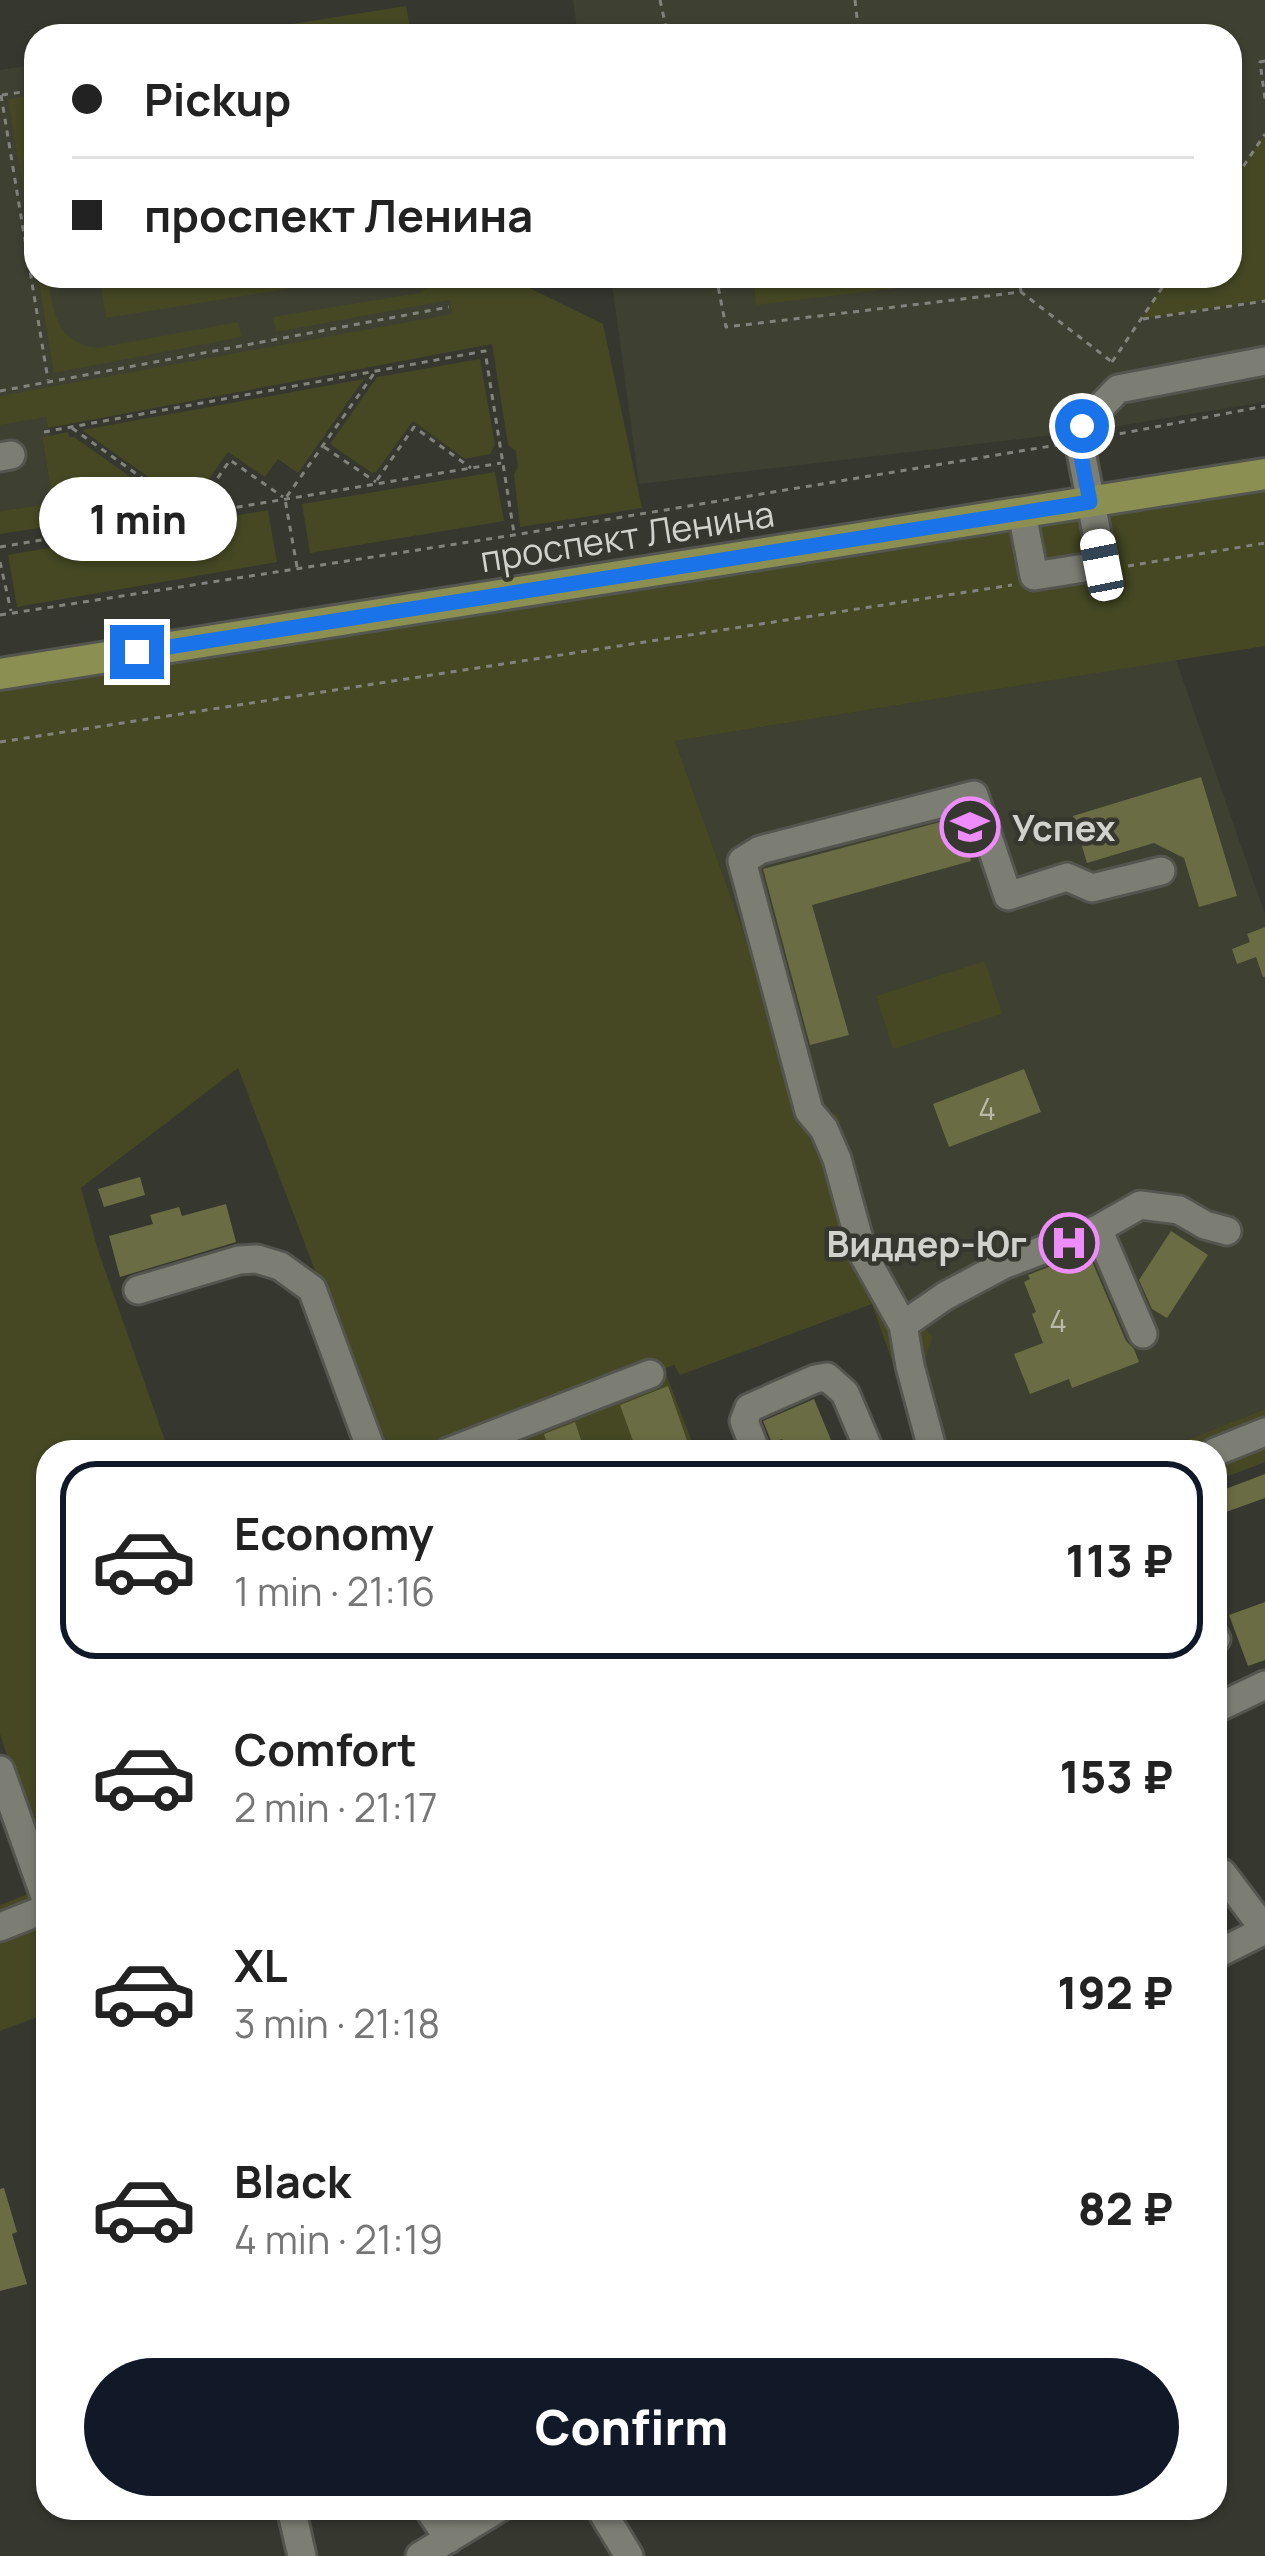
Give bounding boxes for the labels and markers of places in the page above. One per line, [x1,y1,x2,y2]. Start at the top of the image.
school or university icon: Успех [939,796,1001,858]
place label: Успех [1012,803,1116,852]
hospital icon: Виддер-Юг [1038,1212,1100,1274]
place label: Виддер-Юг [826,1219,1027,1268]

